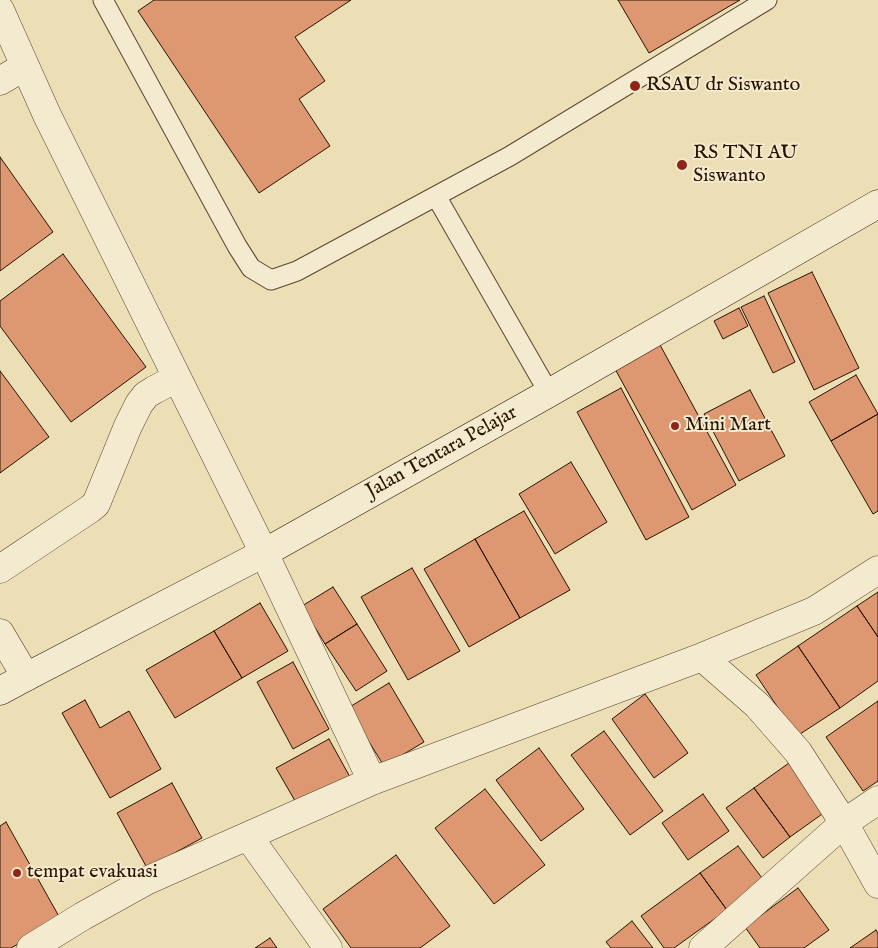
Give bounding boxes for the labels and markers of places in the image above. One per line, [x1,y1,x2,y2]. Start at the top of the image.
place label: RSAU dr Siswanto [646,74,800,98]
marker: RSAU dr Siswanto [628,79,642,93]
place label: RS TNI AU Siswanto [693,142,797,189]
marker: RS TNI AU Siswanto [675,158,689,172]
place label: Mini Mart [685,414,771,438]
marker: Mini Mart [669,420,681,432]
place label: tempat evakuasi [27,861,158,885]
marker: tempat evakuasi [11,867,23,879]

